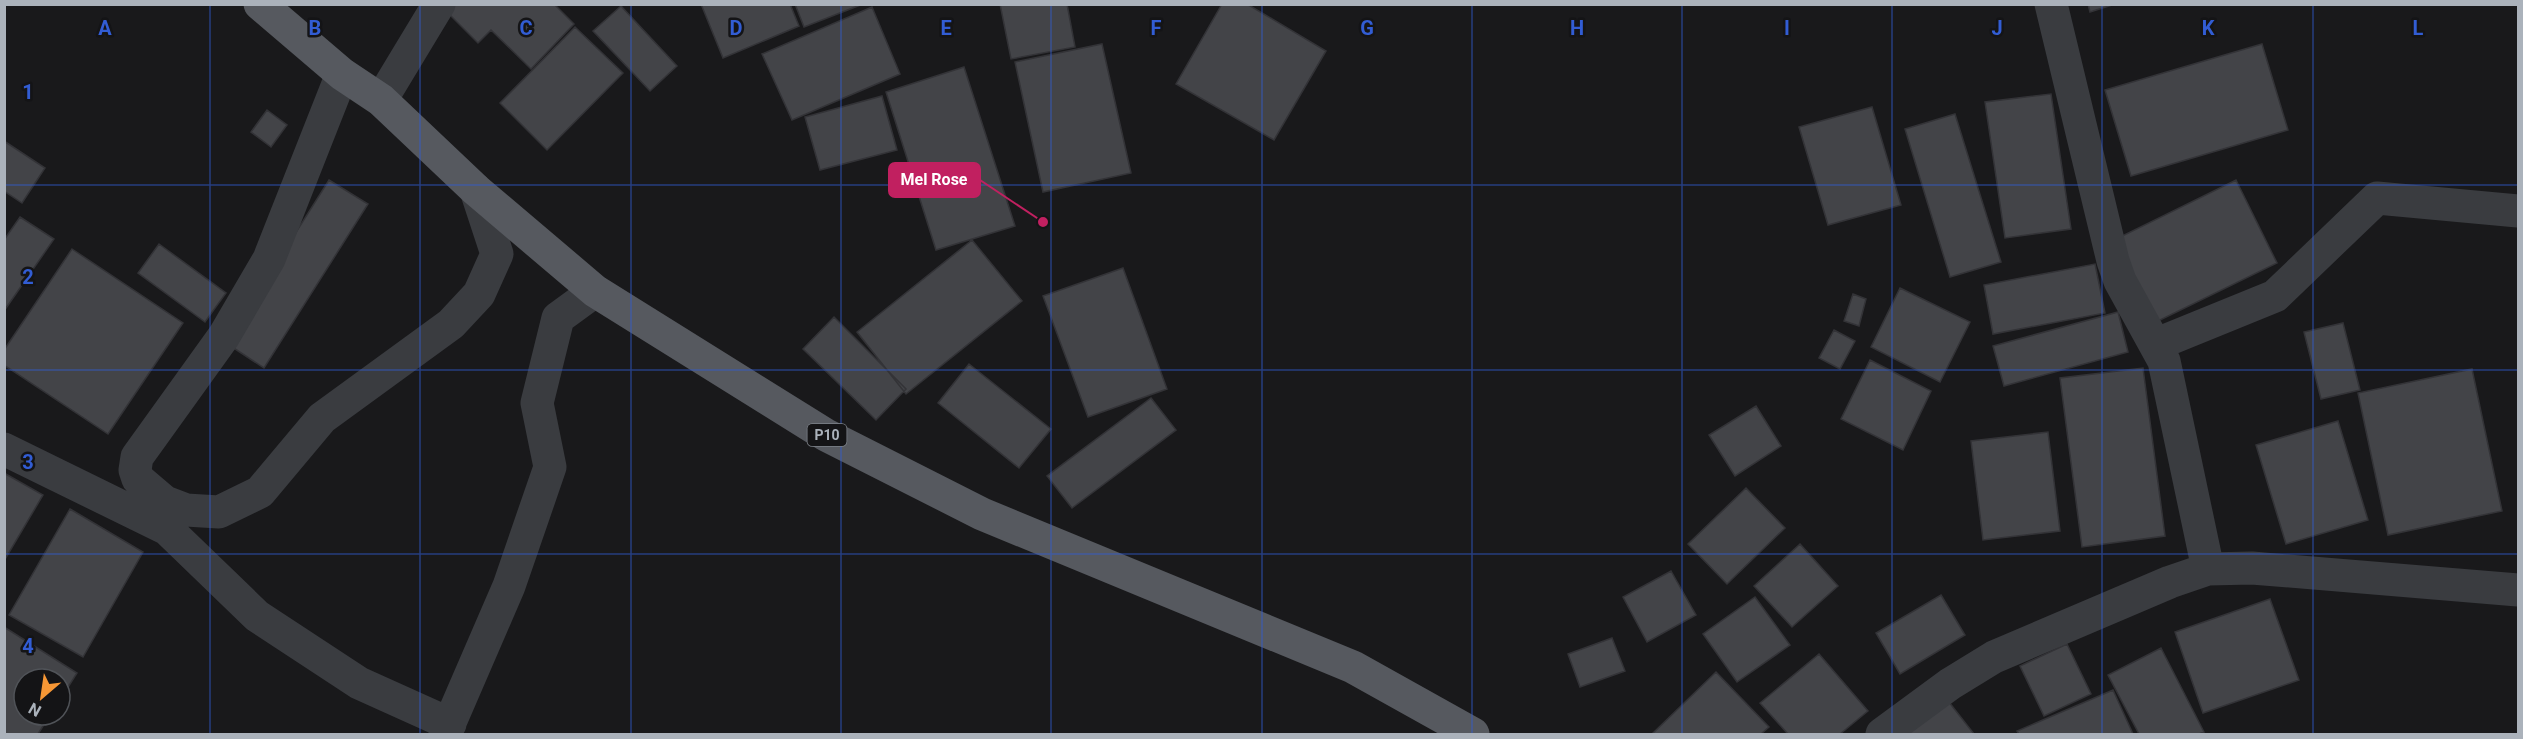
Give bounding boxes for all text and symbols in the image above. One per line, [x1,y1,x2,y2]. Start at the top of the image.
text: A [98,16,112,40]
text: B [309,16,321,40]
text: C [519,16,533,40]
text: D [730,16,743,40]
text: E [940,16,952,40]
text: F [1151,16,1162,40]
text: G [1360,16,1374,40]
text: H [1570,16,1584,40]
text: I [1784,16,1790,40]
text: J [1991,16,2003,40]
text: K [2202,16,2215,40]
text: L [2413,16,2424,40]
text: 1 [22,80,34,104]
callout: Mel Rose [889,163,980,197]
text: Mel Rose [901,170,968,189]
text: 2 [22,265,34,289]
road number: P10 [808,424,846,446]
text: 3 [22,450,34,474]
text: 4 [22,634,34,658]
north arrow [12,667,72,727]
text: N [25,699,45,721]

